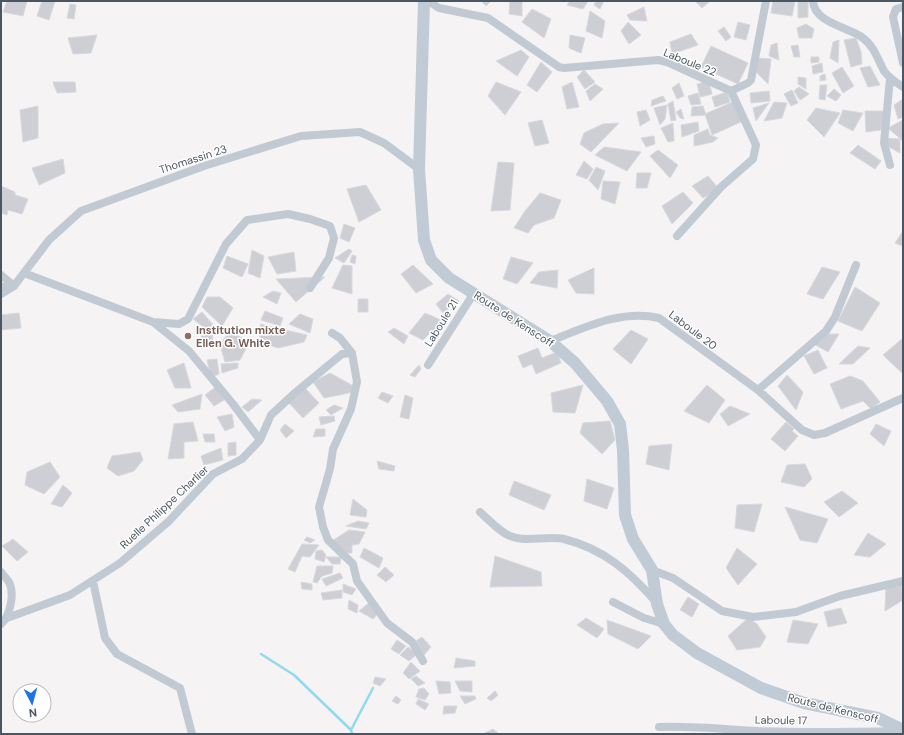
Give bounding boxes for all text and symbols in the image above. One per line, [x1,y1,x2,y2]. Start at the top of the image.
street label: Laboule 22 [662,45,718,79]
street label: Thomassin 23 [157,141,229,177]
street label: Route de Kenscoff [471,288,557,350]
street label: Laboule 21 [421,297,461,349]
street label: Laboule 20 [666,307,720,353]
place label: Institution mixte Ellen G. White [196,323,286,350]
marker: Institution mixte Ellen G. White [183,331,193,341]
street label: Ruelle Philippe Charlier [117,462,211,552]
north arrow [12,683,52,723]
street label: Route de Kenscoff [786,690,880,726]
text: N [28,706,38,720]
street label: Laboule 17 [755,713,807,727]

